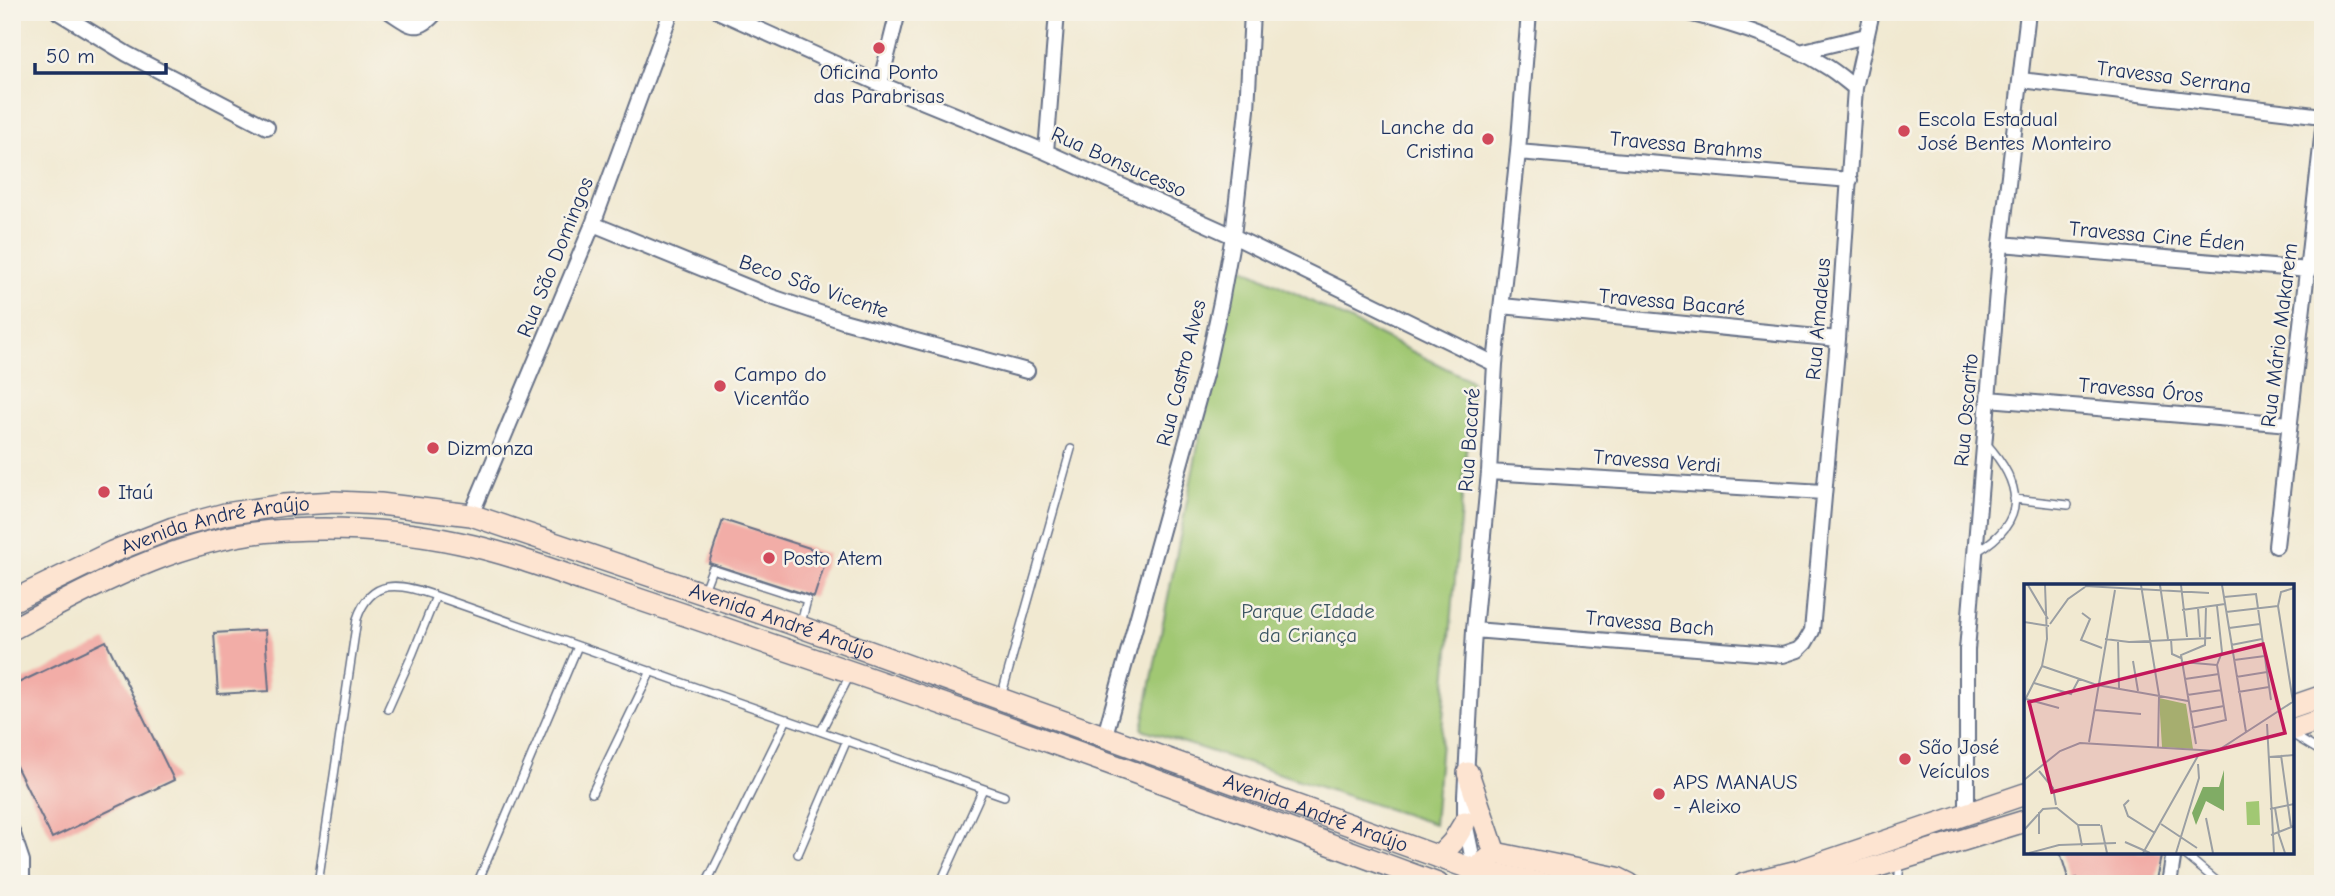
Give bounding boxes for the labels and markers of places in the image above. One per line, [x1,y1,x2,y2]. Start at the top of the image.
marker: Oficina Ponto das Parabrisas [871,40,887,56]
place label: Oficina Ponto das Parabrisas [814,60,944,108]
place label: Escola Estadual José Bentes Monteiro [1918,107,2112,155]
place label: Lanche da Cristina [1381,115,1474,163]
marker: Escola Estadual José Bentes Monteiro [1896,123,1912,139]
marker: Lanche da Cristina [1480,131,1496,147]
place label: Campo do Vicentão [734,362,827,410]
marker: Campo do Vicentão [712,378,728,394]
place label: Dizmonza [447,436,534,460]
marker: Dizmonza [425,440,441,456]
place label: Itaú [118,480,153,504]
marker: Itaú [96,484,112,500]
place label: Posto Atem [783,546,883,570]
marker: Posto Atem [761,550,777,566]
place label: São José Veículos [1919,735,1999,783]
marker: São José Veículos [1897,751,1913,767]
place label: APS MANAUS - Aleixo [1673,770,1798,818]
marker: APS MANAUS - Aleixo [1651,786,1667,802]

